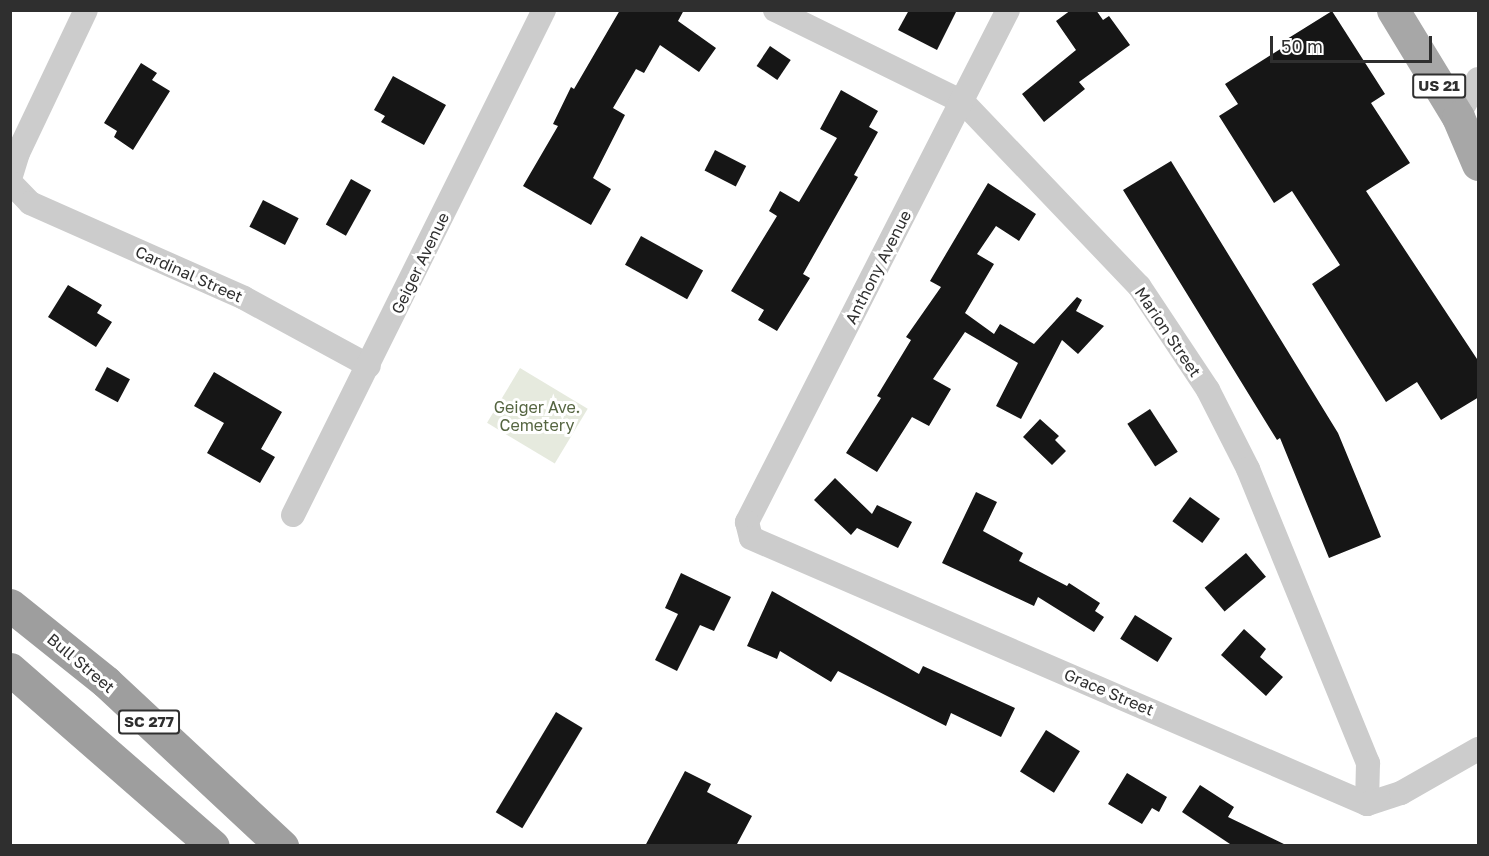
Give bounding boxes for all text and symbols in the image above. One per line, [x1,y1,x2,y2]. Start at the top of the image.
scale bar [1273,24,1435,62]
text: 50 m [1281,35,1323,57]
road number: US 21 [1412,74,1466,98]
street label: Anthony Avenue [841,207,915,327]
street label: Geiger Avenue [387,209,453,317]
street label: Cardinal Street [132,242,246,306]
street label: Marion Street [1131,283,1205,381]
park label: Geiger Ave. Cemetery [494,397,580,435]
street label: Bull Street [43,629,119,697]
street label: Grace Street [1061,664,1157,720]
road number: SC 277 [118,710,180,734]

